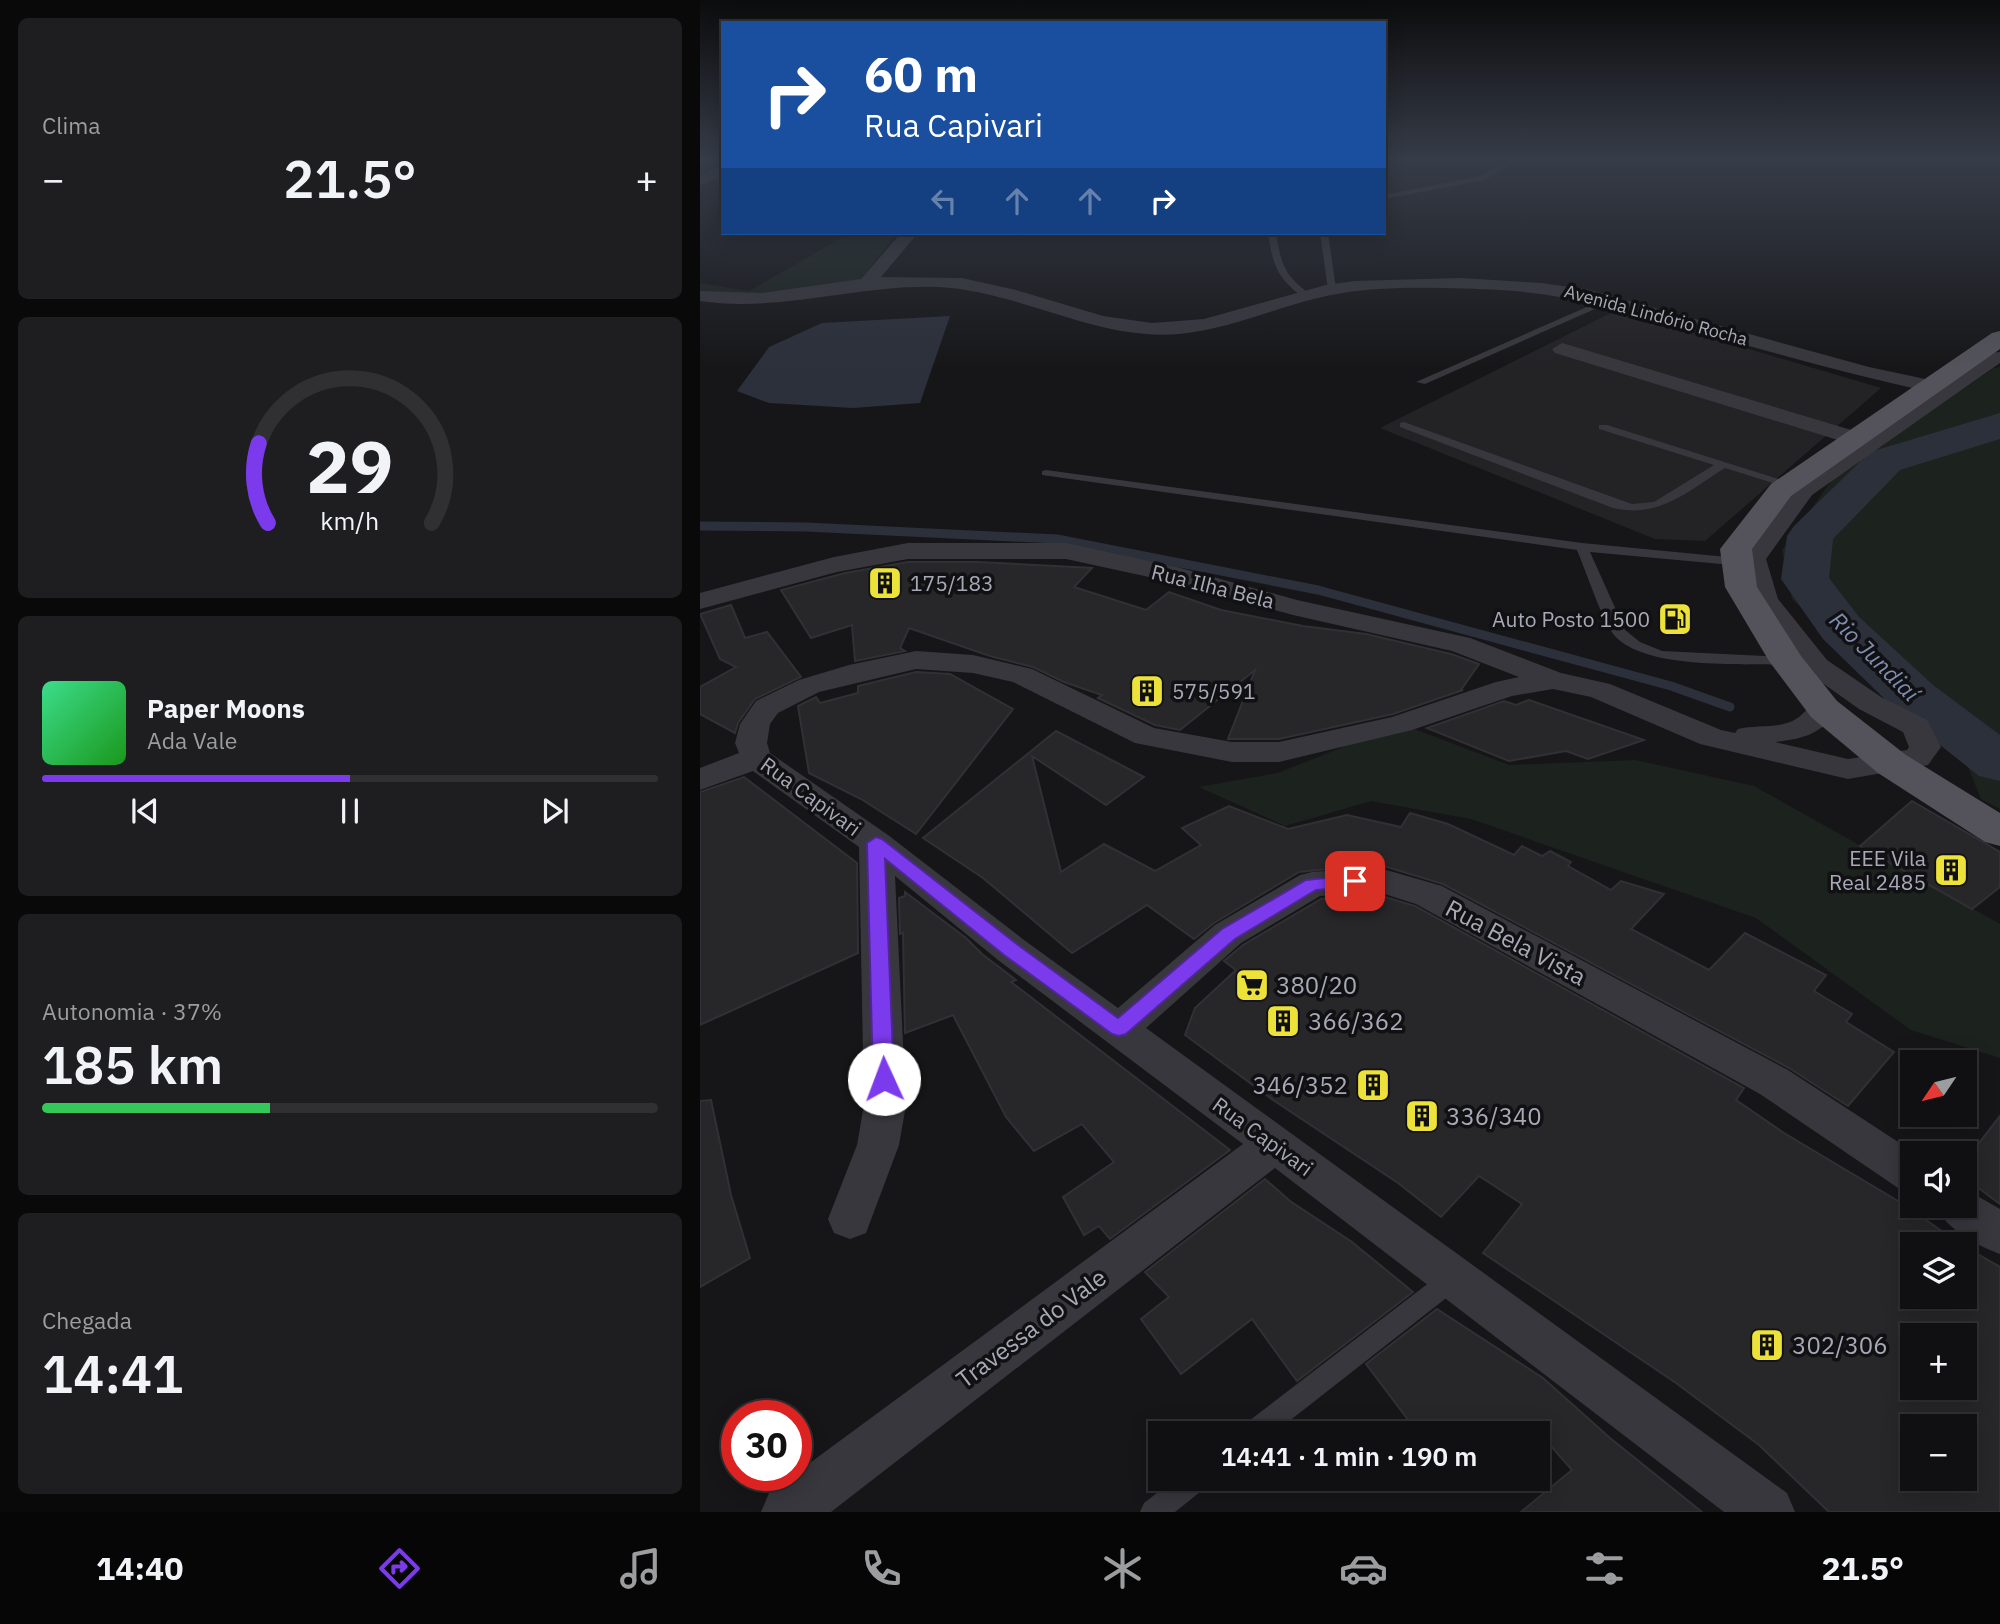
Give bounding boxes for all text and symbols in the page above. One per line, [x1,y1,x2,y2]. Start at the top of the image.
text: 60 m [864,42,978,105]
icon: right [749,49,840,140]
text: Rua Capivari [864,104,1043,146]
text: Clima [42,110,101,140]
text: 21.5° [283,145,417,212]
text: − [42,154,65,203]
text: + [635,154,658,203]
icon: left [925,182,963,220]
icon: ahead [998,182,1036,220]
icon: ahead [1071,182,1109,220]
icon: right [1144,182,1182,220]
street label: Avenida Lindório Rocha [1562,279,1750,351]
text: 29 [306,419,394,514]
text: km/h [321,504,379,537]
street label: Rua Ilha Bela [1149,557,1277,615]
building icon: 175/183 [866,564,904,602]
place label: 175/183 [910,569,994,597]
fuel station icon: Auto Posto 1500 [1656,600,1694,638]
place label: Auto Posto 1500 [1492,605,1650,633]
water label: Rio Jundiaí [1824,605,1928,709]
building icon: 575/591 [1128,672,1166,710]
place label: 575/591 [1172,677,1256,705]
text: Paper Moons [147,691,305,725]
text: Ada Vale [147,725,237,755]
street label: Rua Capivari [755,750,867,842]
icon: previous [126,792,164,830]
icon: pause [331,792,369,830]
icon: next [536,792,574,830]
place label: EEE Vila Real 2485 [1829,844,1926,896]
pin [1325,851,1385,911]
building icon: EEE Vila Real 2485 [1932,851,1970,889]
icon: arrive [1336,862,1374,900]
street label: Rua Bela Vista [1440,892,1592,993]
supermarket icon: 380/20 [1233,966,1271,1004]
place label: 380/20 [1276,969,1357,1001]
text: Autonomia · 37% [42,996,222,1026]
building icon: 366/362 [1264,1002,1302,1040]
place label: 366/362 [1308,1005,1404,1037]
text: 185 km [42,1031,223,1098]
position arrow [847,1042,921,1116]
north arrow [1900,1050,1978,1127]
map controls [1900,1050,1977,1491]
building icon: 346/352 [1354,1066,1392,1104]
place label: 346/352 [1252,1069,1348,1101]
street label: Rua Capivari [1207,1090,1319,1182]
building icon: 336/340 [1403,1097,1441,1135]
place label: 336/340 [1446,1100,1542,1132]
button: sound [1900,1141,1977,1218]
button: layers [1900,1232,1977,1309]
street label: Travessa do Vale [950,1261,1112,1395]
text: Chegada [42,1305,132,1335]
button: + [1900,1323,1977,1400]
building icon: 302/306 [1748,1326,1786,1364]
place label: 302/306 [1792,1329,1888,1361]
text: 14:41 [42,1340,183,1407]
speed limit sign: 30 [721,1400,812,1491]
button: − [1900,1414,1977,1491]
text: 14:41 · 1 min · 190 m [1221,1439,1477,1473]
icon: directions [375,1544,424,1593]
icon: music [616,1544,665,1593]
icon: phone [857,1544,906,1593]
icon: climate [1098,1544,1147,1593]
icon: car [1339,1544,1388,1593]
icon: filters [1580,1544,1629,1593]
text: 14:40 [96,1547,183,1589]
text: 21.5° [1821,1547,1904,1589]

